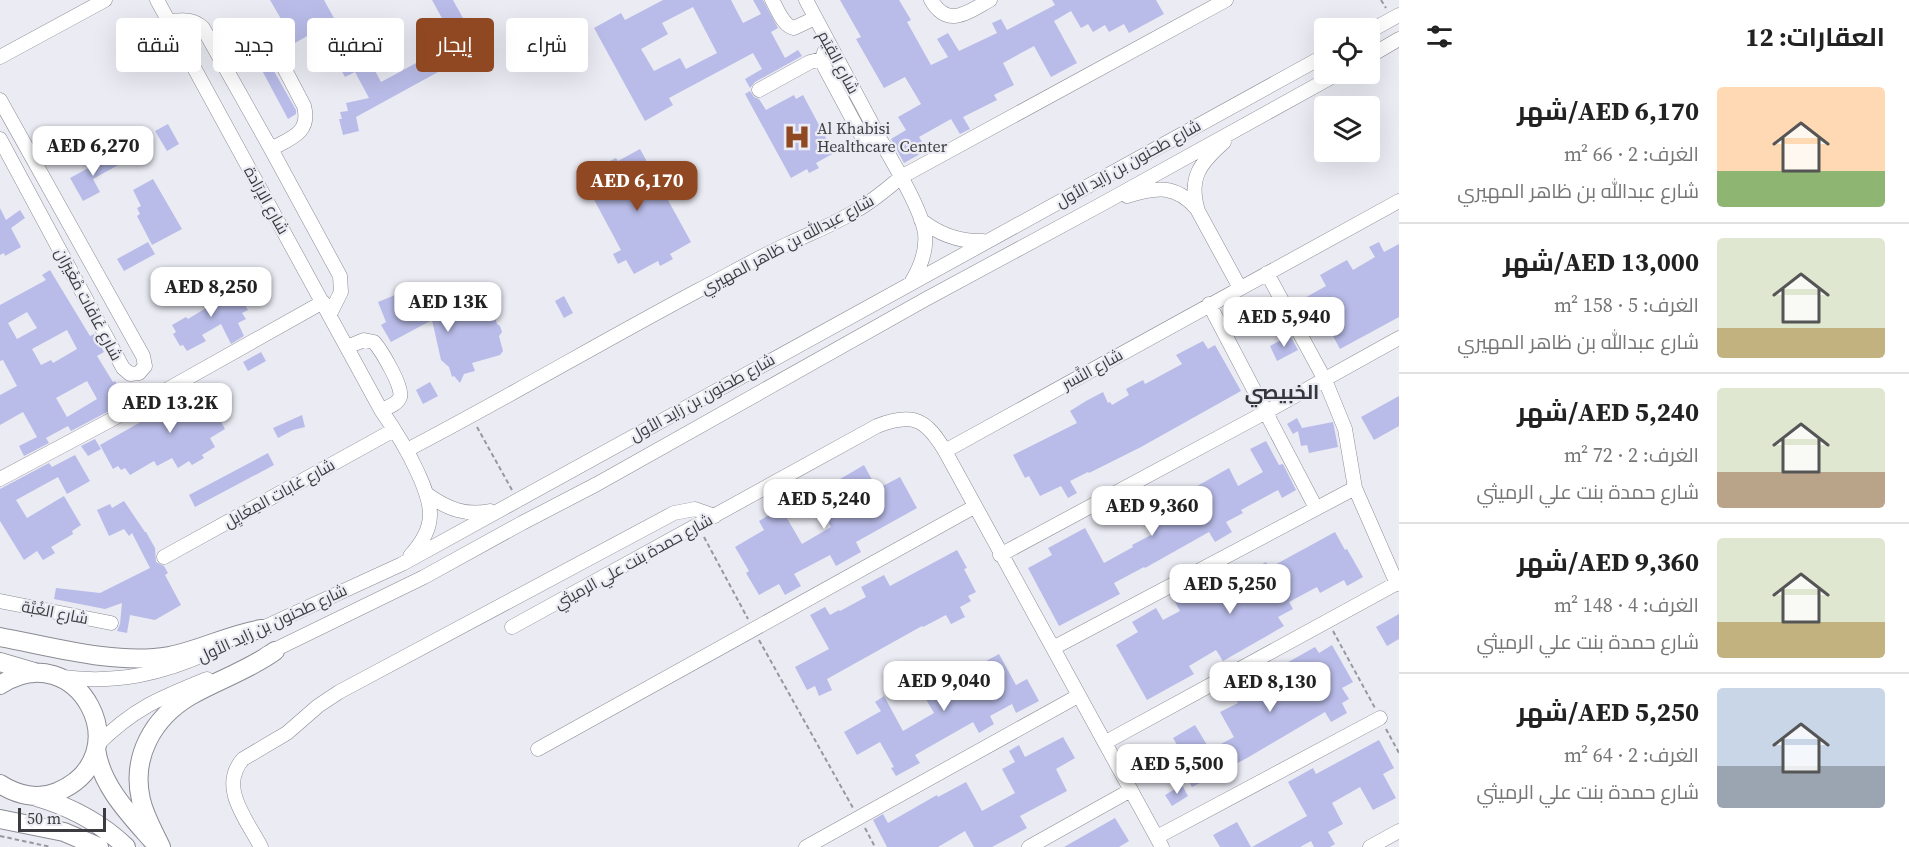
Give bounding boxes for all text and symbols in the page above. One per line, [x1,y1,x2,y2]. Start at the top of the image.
chip: شقة [116,18,201,72]
chip: جديد [213,18,295,72]
chip: تصفية [307,18,404,72]
chip: إيجار [416,18,494,72]
chip: شراء [506,18,588,72]
map controls [1314,18,1380,162]
button: locate [1314,18,1380,84]
text: العقارات: 12 [1745,19,1885,55]
icon: filters [1423,20,1456,53]
street label: شارع القِيَم [812,26,865,98]
text: AED 6,170/شهر [1517,93,1699,129]
button: layers [1314,96,1380,162]
icon: home [1765,111,1837,183]
street label: شارع طحنون بن زايد الأول [1051,114,1205,213]
place label: Al Khabisi Healthcare Center [817,117,948,157]
hospital icon: Al Khabisi Healthcare Center [782,122,812,152]
pin: AED 6,270 [24,126,162,177]
text: AED 6,270 [46,131,140,159]
text: الغرف: 2 · 66 m² [1564,140,1699,168]
pin: AED 6,170 [568,161,706,212]
street label: شارع الإرَادة [238,162,295,239]
text: AED 6,170 [590,166,684,194]
text: شارع عبدالله بن ظاهر المهيري [1457,177,1699,205]
street label: شارع عبدالله بن ظاهر المهيري [696,189,879,302]
street label: شارع غَافَات مْغَيرَان [49,244,128,365]
text: AED 13,000/شهر [1503,244,1699,280]
icon: home [1765,262,1837,334]
pin: AED 8,250 [142,267,280,318]
text: AED 8,250 [164,272,258,300]
pin: AED 13K [393,282,503,333]
text: AED 13K [408,287,488,315]
text: الغرف: 5 · 158 m² [1554,291,1699,319]
pin: AED 5,940 [1215,297,1353,348]
text: AED 5,940 [1237,302,1331,330]
text: شارع عبدالله بن ظاهر المهيري [1457,328,1699,356]
street label: شارع النَّسر [1057,343,1127,396]
street label: شارع طحنون بن زايد الأول [625,348,779,447]
district label: الخبيصي [1245,378,1319,408]
pin: AED 13.2K [101,383,239,434]
text: AED 13.2K [122,388,218,416]
text: AED 5,240/شهر [1517,394,1699,430]
icon: home [1765,412,1837,484]
text: الغرف: 2 · 72 m² [1564,441,1699,469]
street label: شارع غابات المِغَايِل [219,453,339,534]
text: شارع حمدة بنت علي الرميثي [1476,478,1699,506]
pin: AED 5,240 [755,479,893,530]
text: AED 5,240 [777,484,871,512]
pin: AED 9,360 [1083,486,1221,537]
text: AED 9,360 [1105,491,1199,519]
street label: شارع حمدة بنت علي الرميثي [550,508,718,616]
text: AED 9,360/شهر [1517,544,1699,580]
icon: home [1765,562,1837,634]
pin: AED 5,250 [1161,564,1299,615]
text: AED 5,250 [1183,569,1277,597]
street label: شارع طحنون بن زايد الأول [194,579,351,668]
text: الغرف: 4 · 148 m² [1554,591,1699,619]
street label: شارع الغُبَّة [20,595,90,630]
text: شارع حمدة بنت علي الرميثي [1476,628,1699,656]
pin: AED 9,040 [875,661,1013,712]
pin: AED 8,130 [1201,662,1339,713]
text: AED 9,040 [897,666,991,694]
text: AED 8,130 [1223,667,1317,695]
text: AED 5,250/شهر [1517,694,1699,730]
icon: home [1765,712,1837,784]
text: الغرف: 2 · 64 m² [1564,741,1699,769]
pin: AED 5,500 [1108,744,1246,795]
text: AED 5,500 [1130,749,1224,777]
text: شارع حمدة بنت علي الرميثي [1476,778,1699,806]
scale bar [18,805,106,832]
text: 50 m [27,807,61,829]

